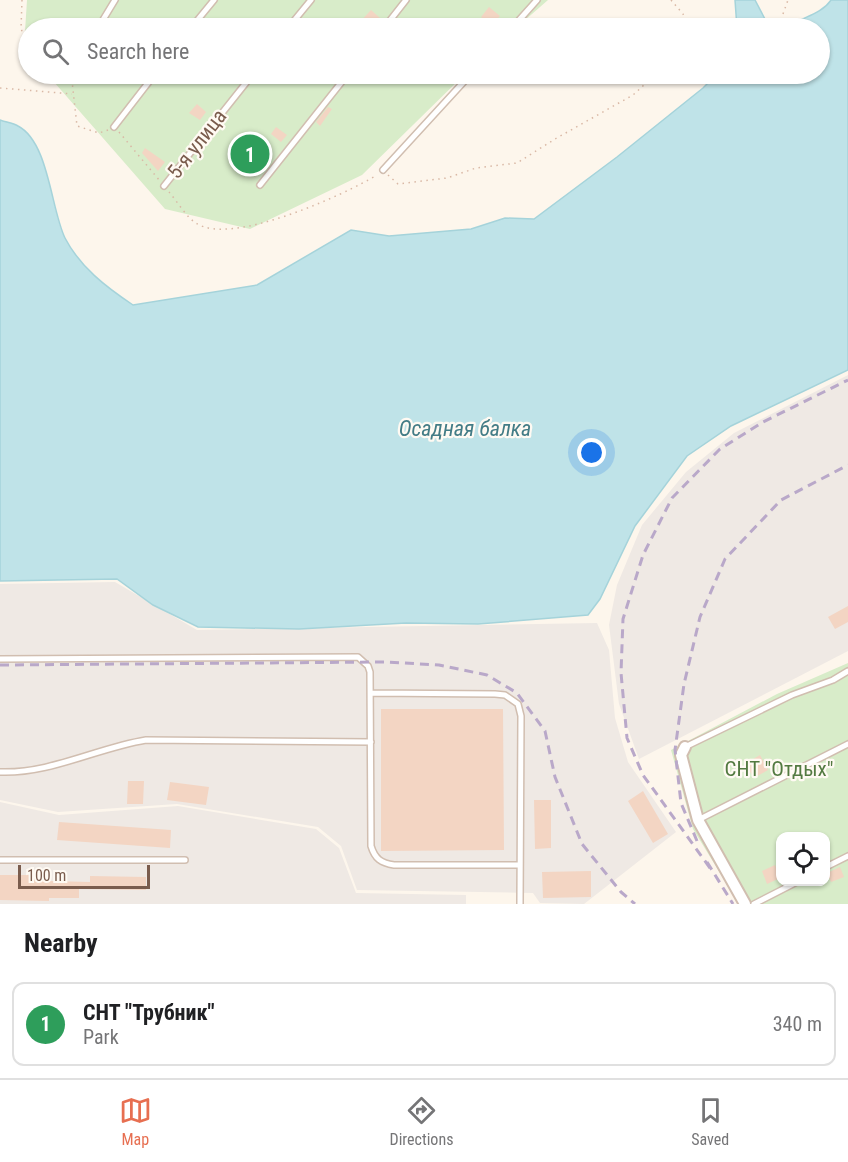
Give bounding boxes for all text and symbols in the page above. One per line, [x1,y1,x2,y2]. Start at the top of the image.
search box [18,18,830,84]
icon: search [39,35,72,68]
text: Search here [87,39,189,64]
street label: 5-я улица [163,105,231,183]
pin: 1 [230,132,270,176]
water label: Осадная балка [399,416,531,441]
your location [577,438,606,467]
park label: СНТ "Отдых" [725,757,833,781]
map controls [776,832,830,886]
button: locate [776,832,830,886]
scale bar [18,862,150,890]
text: 100 m [27,866,66,885]
text: Nearby [24,928,98,958]
text: СНТ "Трубник" [83,1000,215,1025]
text: 1 [40,1012,51,1036]
text: 340 m [773,1012,822,1036]
text: Park [83,1025,119,1049]
tab: Map [119,1094,152,1149]
tab: Directions [390,1094,453,1149]
tab: Saved [691,1094,729,1149]

